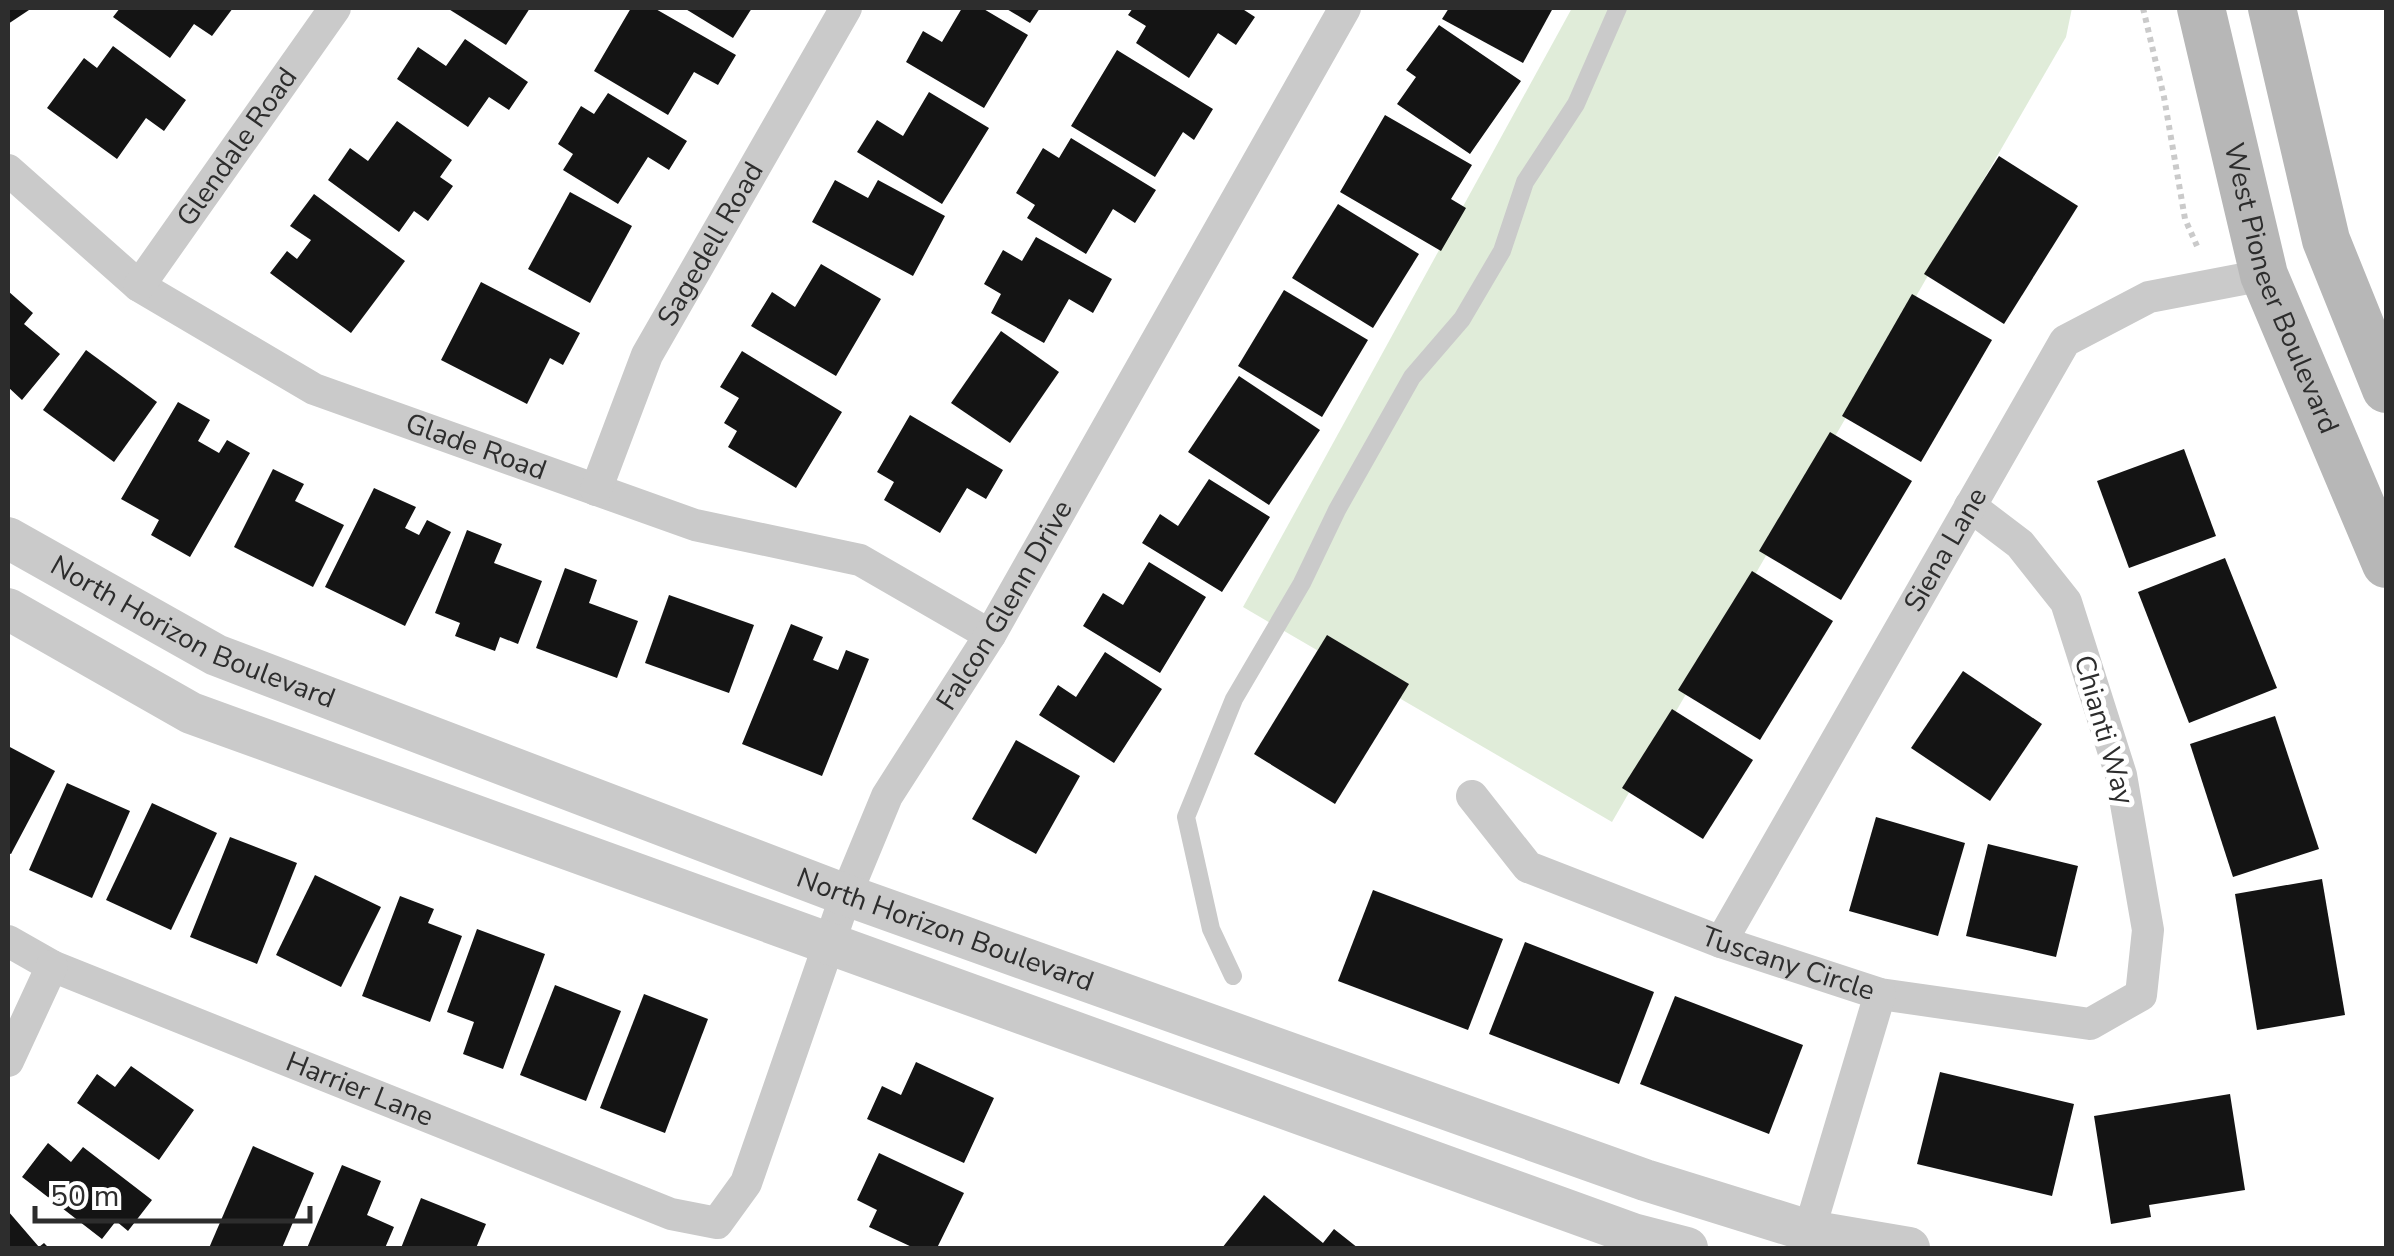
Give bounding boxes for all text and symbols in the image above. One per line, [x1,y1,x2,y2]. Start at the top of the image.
street label: Glendale Road [168,60,306,234]
street label: West Pioneer Boulevard [2214,139,2348,439]
street label: Sagedell Road [648,155,773,333]
street label: Glade Road [400,404,552,489]
street label: Siena Lane [1895,481,1996,619]
street label: Falcon Glenn Drive [928,493,1081,718]
street label: North Horizon Boulevard [44,547,340,718]
street label: Chianti Way [2065,651,2144,810]
street label: North Horizon Boulevard [791,859,1099,1001]
street label: Tuscany Circle [1696,917,1880,1010]
street label: Harrier Lane [280,1043,439,1136]
scale bar [35,1161,310,1223]
text: 50 m [50,1176,119,1217]

